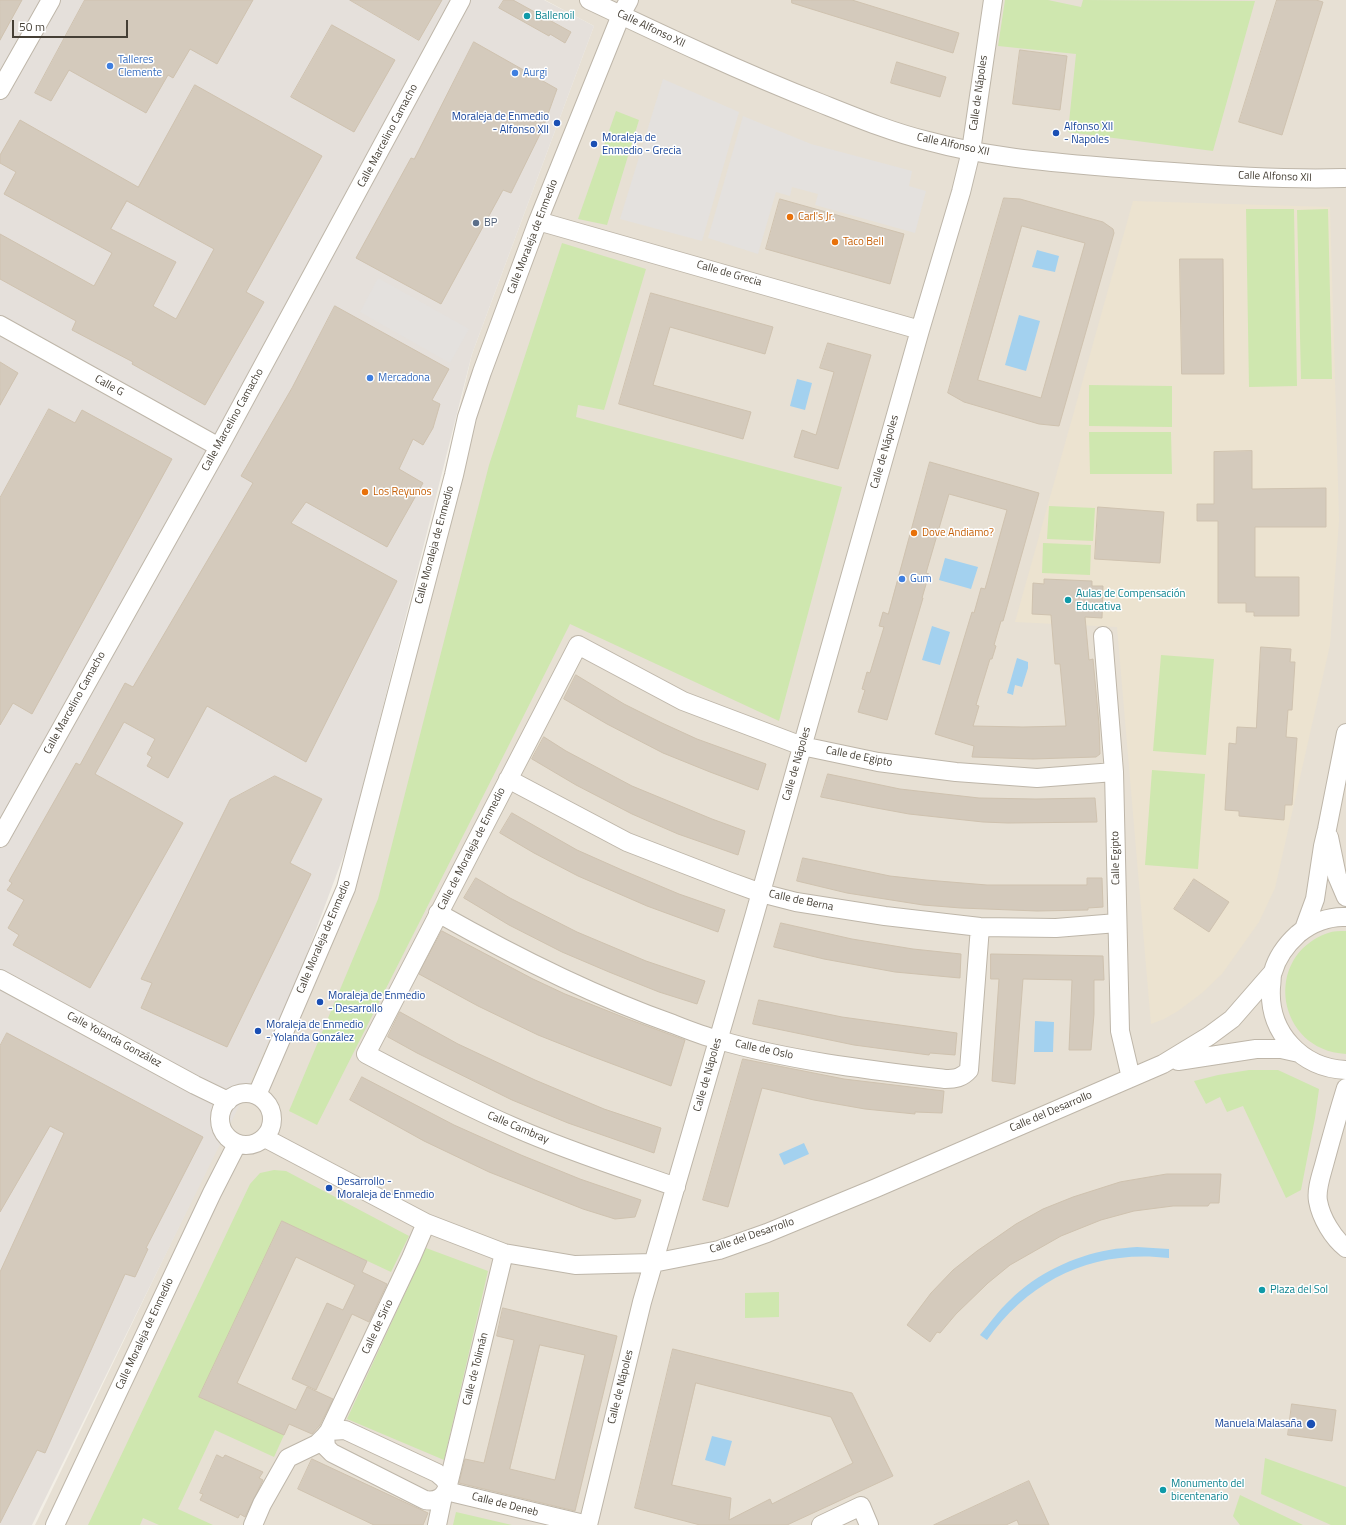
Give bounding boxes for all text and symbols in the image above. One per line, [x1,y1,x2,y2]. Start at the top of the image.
street label: Calle Alfonso XII [615,7,687,51]
place label: Ballenoil [535,9,575,23]
marker: Ballenoil [522,11,532,21]
scale bar [14,12,130,38]
text: 50 m [19,17,45,36]
place label: Talleres Clemente [118,53,162,79]
street label: Calle de Nápoles [967,54,991,132]
marker: Talleres Clemente [105,61,115,71]
place label: Aurgi [523,66,547,80]
marker: Aurgi [510,68,520,78]
street label: Calle Marcelino Camacho [355,82,421,190]
place label: Moraleja de Enmedio - Alfonso XII [452,110,549,136]
marker: Moraleja de Enmedio - Alfonso XII [552,118,562,128]
place label: Alfonso XII - Napoles [1064,120,1113,146]
marker: Alfonso XII - Napoles [1051,128,1061,138]
place label: Moraleja de Enmedio - Grecia [602,131,681,157]
street label: Calle Alfonso XII [916,131,990,159]
marker: Moraleja de Enmedio - Grecia [589,139,599,149]
street label: Calle Alfonso XII [1238,169,1312,185]
street label: Calle Moraleja de Enmedio [505,178,561,296]
place label: Carl's Jr. [798,210,834,224]
marker: Carl's Jr. [785,212,795,222]
place label: BP [484,216,497,230]
marker: BP [471,218,481,228]
place label: Taco Bell [843,235,884,249]
marker: Taco Bell [830,237,840,247]
street label: Calle de Grecia [695,258,763,290]
street label: Calle Marcelino Camacho [199,366,267,474]
place label: Mercadona [378,371,430,385]
street label: Calle G [92,373,126,399]
marker: Mercadona [365,373,375,383]
street label: Calle de Nápoles [868,414,902,490]
street label: Calle Moraleja de Enmedio [413,484,457,606]
place label: Los Reyunos [373,485,432,499]
marker: Los Reyunos [360,487,370,497]
place label: Dove Andiamo? [922,526,994,540]
marker: Dove Andiamo? [909,528,919,538]
place label: Gum [910,572,932,586]
marker: Gum [897,574,907,584]
place label: Aulas de Compensación Educativa [1076,587,1185,613]
marker: Aulas de Compensación Educativa [1063,595,1073,605]
street label: Calle Marcelino Camacho [41,649,109,757]
street label: Calle de Nápoles [780,726,814,802]
street label: Calle de Egipto [824,744,894,770]
street label: Calle de Moraleja de Enmedio [435,786,509,912]
street label: Calle Egipto [1109,831,1123,885]
street label: Calle Moraleja de Enmedio [294,878,354,996]
street label: Calle de Berna [767,888,835,914]
place label: Moraleja de Enmedio - Desarrollo [328,989,425,1015]
marker: Moraleja de Enmedio - Desarrollo [315,997,325,1007]
street label: Calle Yolanda González [64,1009,164,1071]
place label: Moraleja de Enmedio - Yolanda González [266,1018,363,1044]
marker: Moraleja de Enmedio - Yolanda González [253,1026,263,1036]
street label: Calle de Nápoles [691,1037,725,1113]
street label: Calle de Oslo [734,1037,794,1063]
street label: Calle del Desarrollo [1008,1089,1094,1135]
street label: Calle Cambray [485,1109,551,1147]
place label: Desarrollo - Moraleja de Enmedio [337,1175,434,1201]
marker: Desarrollo - Moraleja de Enmedio [324,1183,334,1193]
street label: Calle del Desarrollo [708,1215,796,1257]
street label: Calle Moraleja de Enmedio [113,1276,177,1392]
place label: Plaza del Sol [1270,1283,1328,1297]
marker: Plaza del Sol [1257,1285,1267,1295]
street label: Calle de Sirio [360,1298,396,1356]
street label: Calle de Tolimán [461,1331,491,1407]
street label: Calle de Nápoles [605,1348,637,1426]
place label: Manuela Malasaña [1215,1417,1302,1431]
marker: Manuela Malasaña [1305,1418,1317,1430]
place label: Monumento del bicentenario [1171,1477,1244,1503]
marker: Monumento del bicentenario [1158,1485,1168,1495]
street label: Calle de Deneb [470,1490,540,1520]

